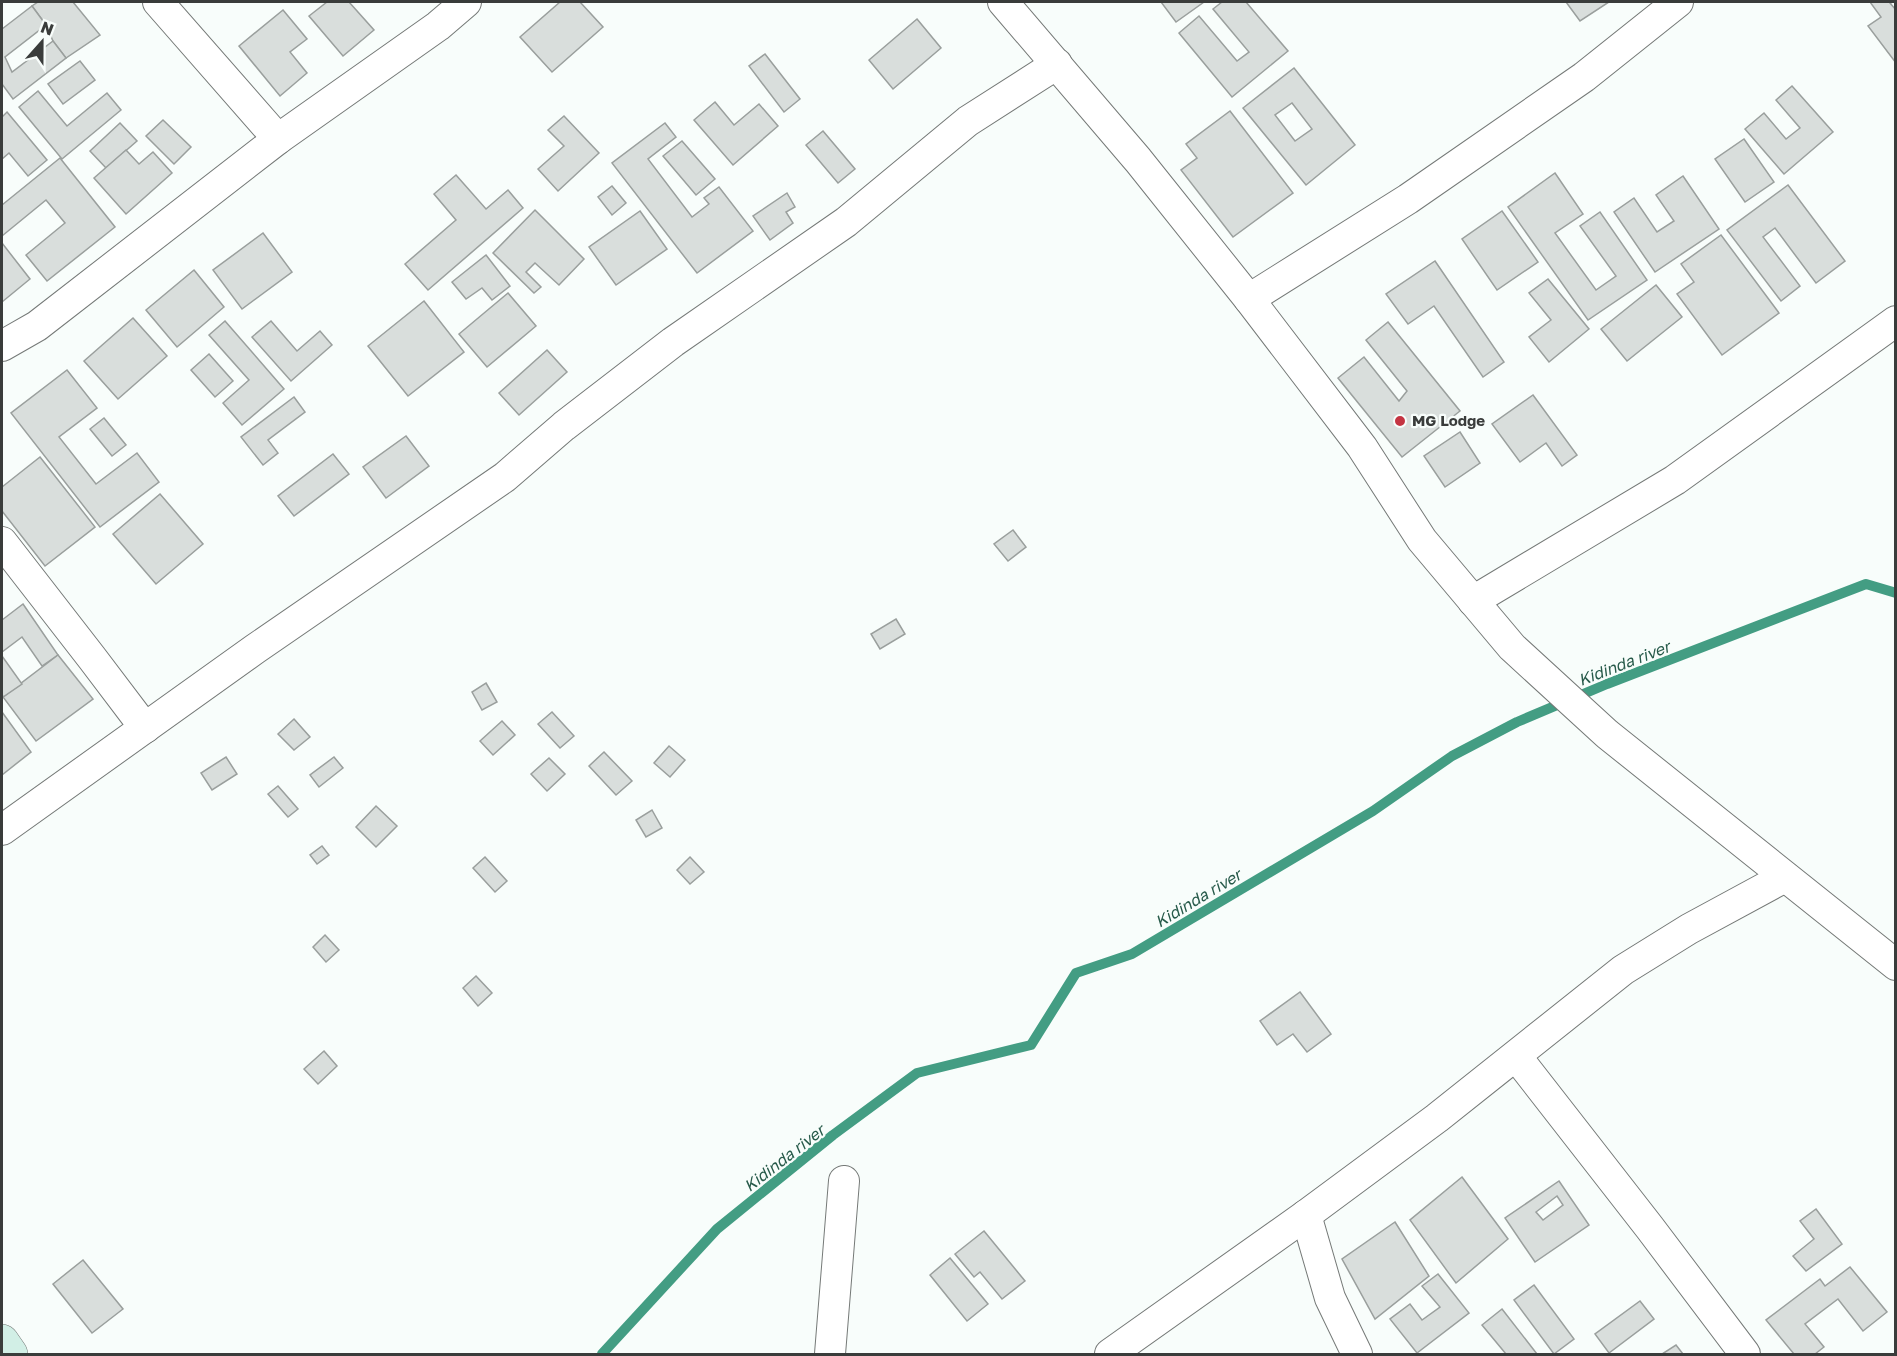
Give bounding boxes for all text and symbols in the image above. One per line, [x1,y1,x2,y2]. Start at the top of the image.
north arrow [12,12,72,72]
text: N [38,16,57,40]
place label: MG Lodge [1412,411,1485,429]
marker: MG Lodge [1393,414,1407,428]
water label: Kidinda river [1575,635,1675,690]
water label: Kidinda river [1151,863,1247,932]
water label: Kidinda river [740,1119,830,1196]

